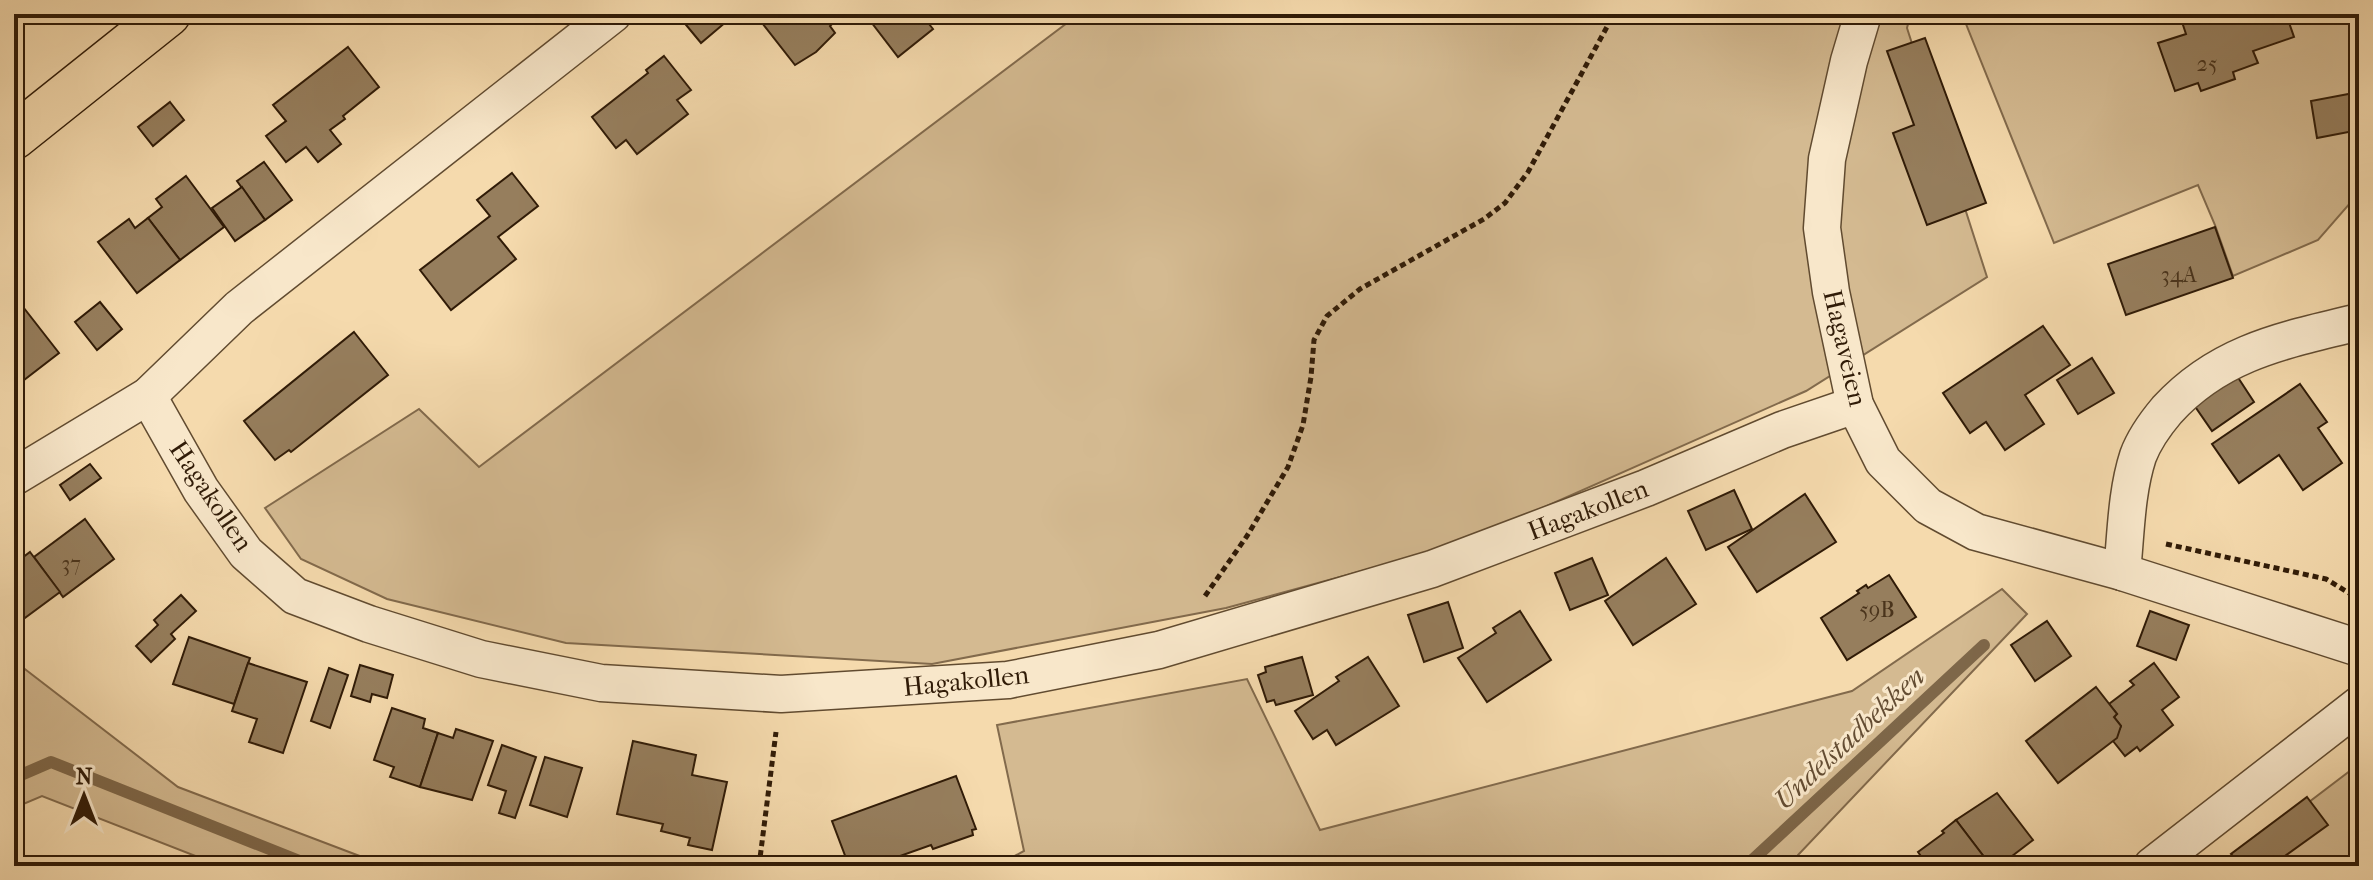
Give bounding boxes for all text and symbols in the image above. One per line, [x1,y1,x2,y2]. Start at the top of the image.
house number: 25 [2197,51,2217,77]
house number: 34A [2161,262,2198,288]
street label: Hagaveien [1817,287,1873,409]
street label: Hagakollen [163,435,259,557]
street label: Hagakollen [1523,473,1653,547]
house number: 37 [61,551,81,577]
house number: 59B [1859,597,1895,623]
street label: Hagakollen [901,659,1031,703]
water label: Undelstadbekken [1767,660,1931,816]
north arrow [44,756,124,836]
text: N [76,764,93,790]

